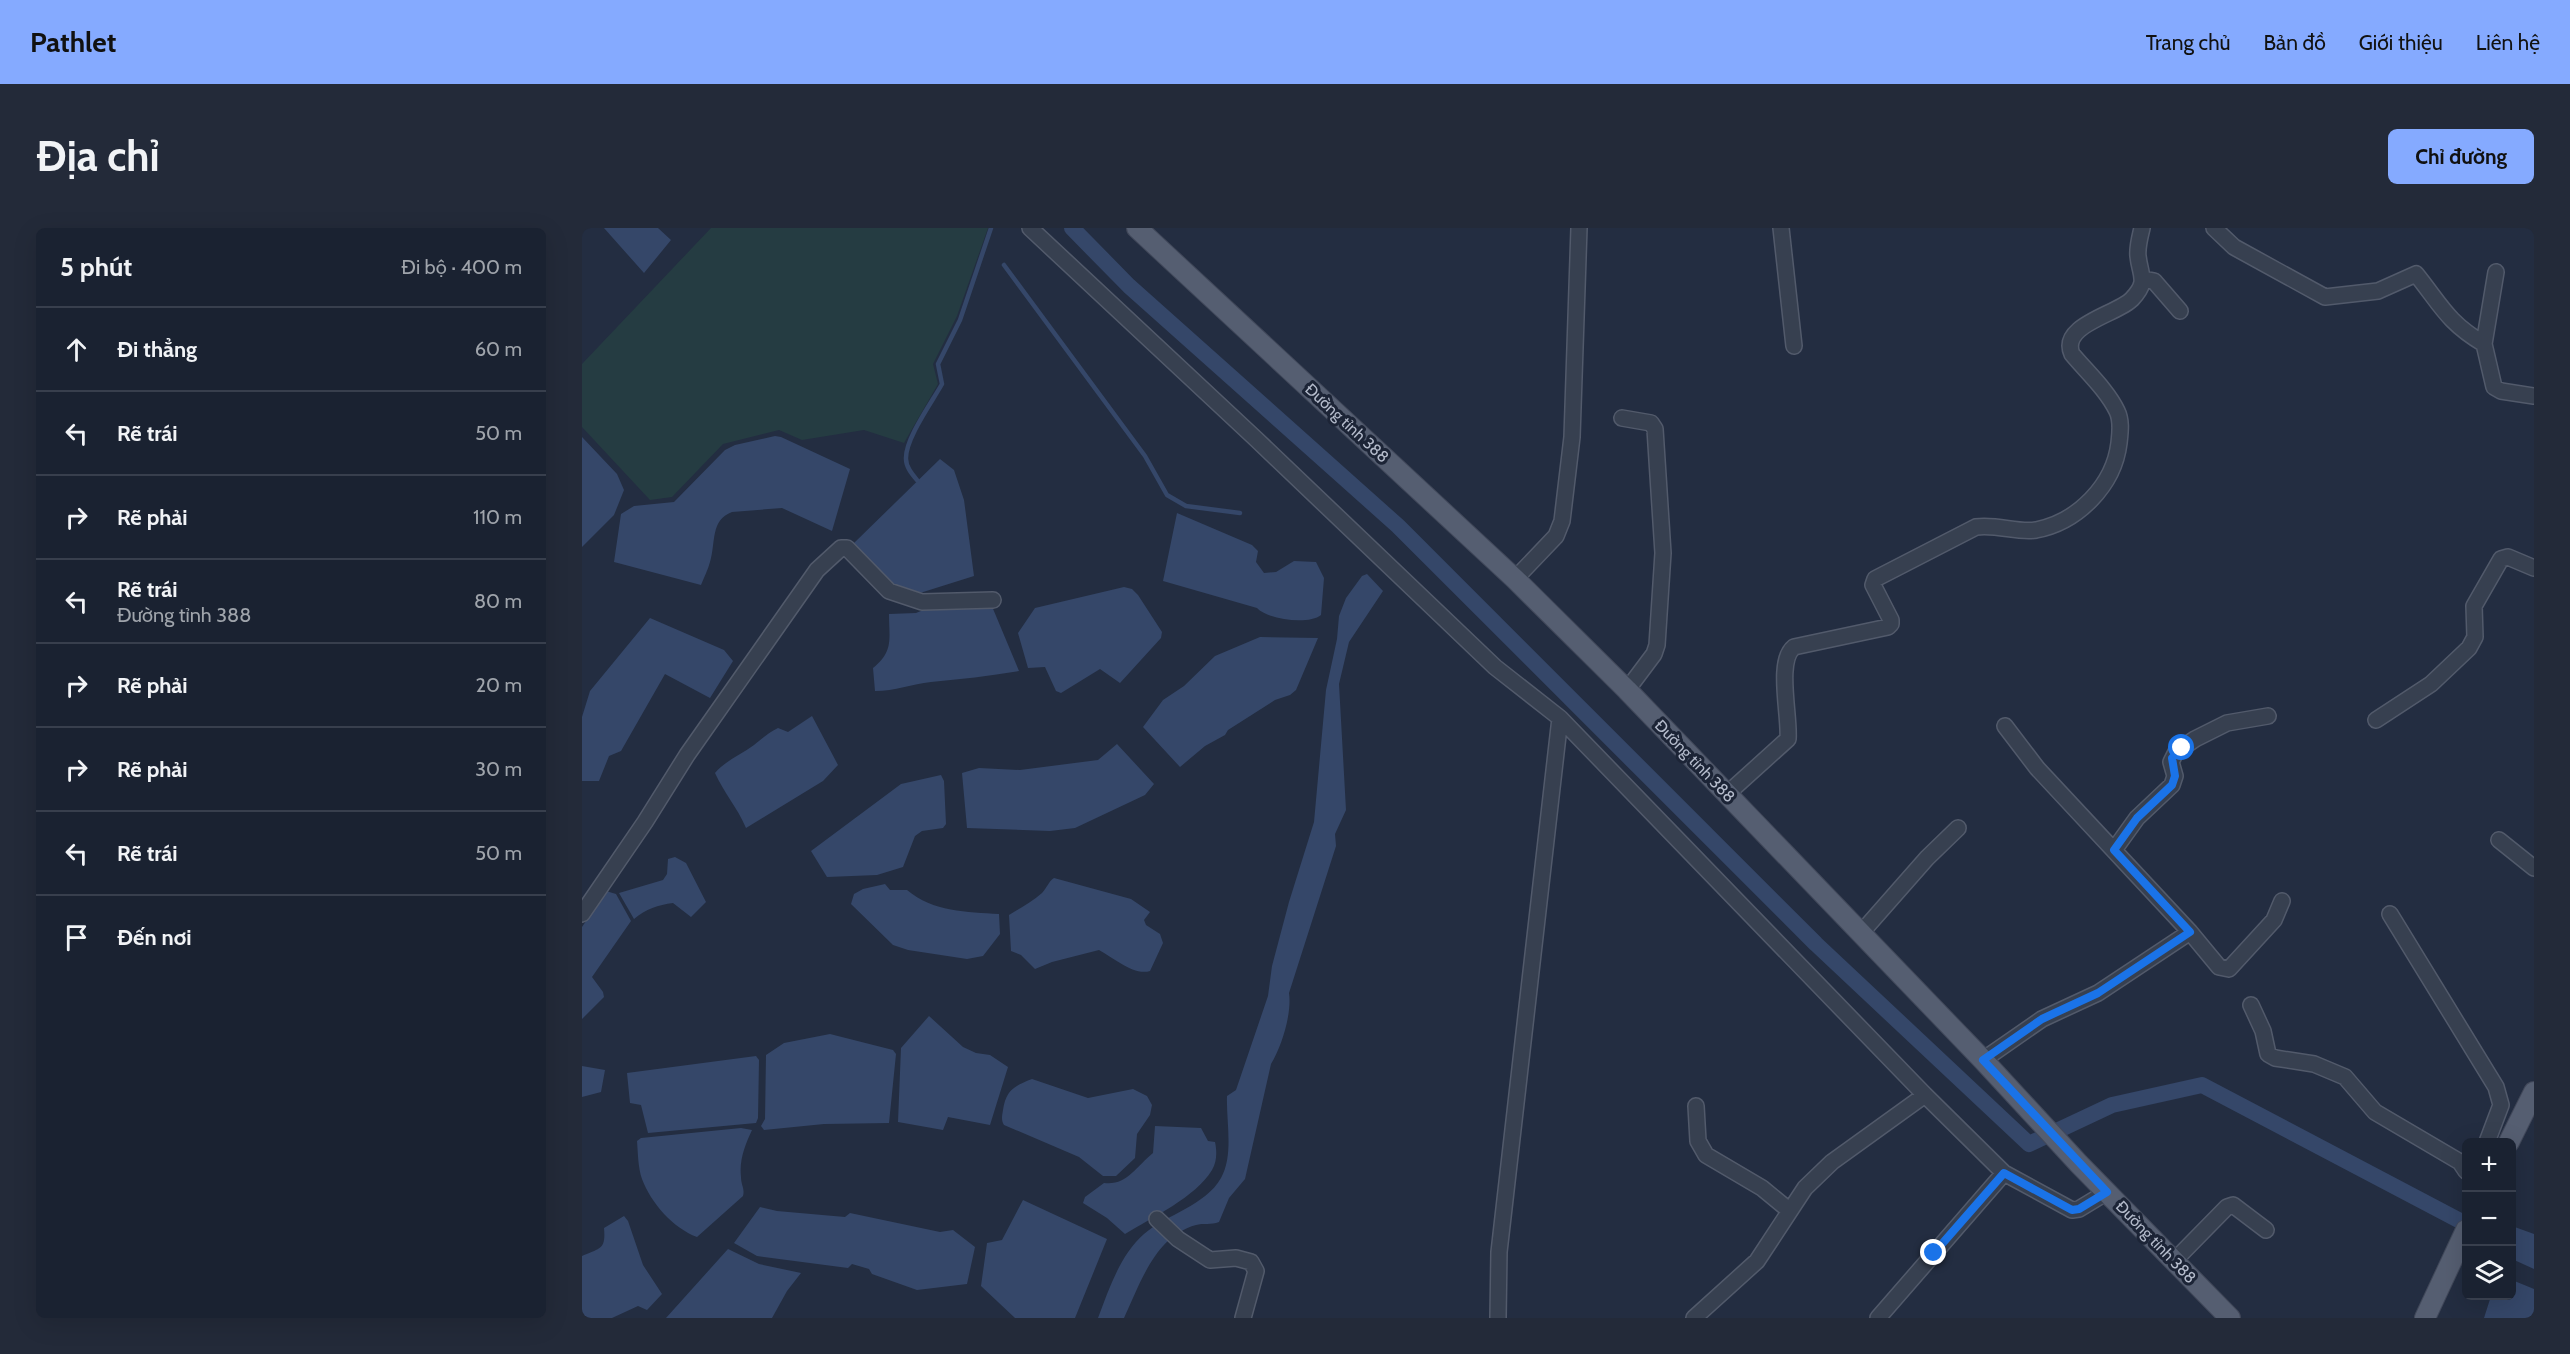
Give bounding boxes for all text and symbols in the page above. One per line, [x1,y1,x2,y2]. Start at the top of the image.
text: Pathlet [30,25,116,59]
text: Trang chủ [2146,30,2231,55]
text: Bản đồ [2264,30,2326,55]
text: Giới thiệu [2359,30,2443,55]
text: Liên hệ [2476,30,2540,55]
button: Chỉ đường [2388,129,2534,184]
text: Địa chỉ [36,130,159,182]
text: 5 phút [60,251,132,283]
text: Đi bộ · 400 m [401,255,522,279]
icon: ahead [60,333,93,366]
text: Đi thẳng [117,336,197,363]
text: 60 m [475,337,522,361]
street label: Đường tỉnh 388 [1301,379,1393,467]
icon: left [60,417,93,450]
text: Rẽ trái [117,420,178,447]
text: 50 m [475,421,522,445]
icon: right [60,501,93,534]
text: Rẽ phải [117,504,188,531]
text: 110 m [473,505,522,529]
text: Rẽ trái [117,576,178,603]
icon: left [60,585,93,618]
text: 80 m [474,589,522,613]
text: Đường tỉnh 388 [117,603,251,627]
icon: right [60,669,93,702]
text: Rẽ phải [117,672,188,699]
text: 20 m [476,673,522,697]
street label: Đường tỉnh 388 [1651,716,1739,806]
route start [2168,734,2194,760]
icon: right [60,753,93,786]
text: Rẽ phải [117,756,188,783]
text: 30 m [475,757,522,781]
icon: left [60,837,93,870]
text: Rẽ trái [117,840,178,867]
text: 50 m [475,841,522,865]
icon: arrive [60,921,93,954]
text: Đến nơi [117,924,191,951]
map controls [2462,1138,2516,1300]
button: + [2462,1138,2516,1192]
button: − [2462,1192,2516,1246]
street label: Đường tỉnh 388 [2112,1197,2200,1287]
route end [1920,1239,1946,1265]
button: layers [2462,1246,2516,1300]

